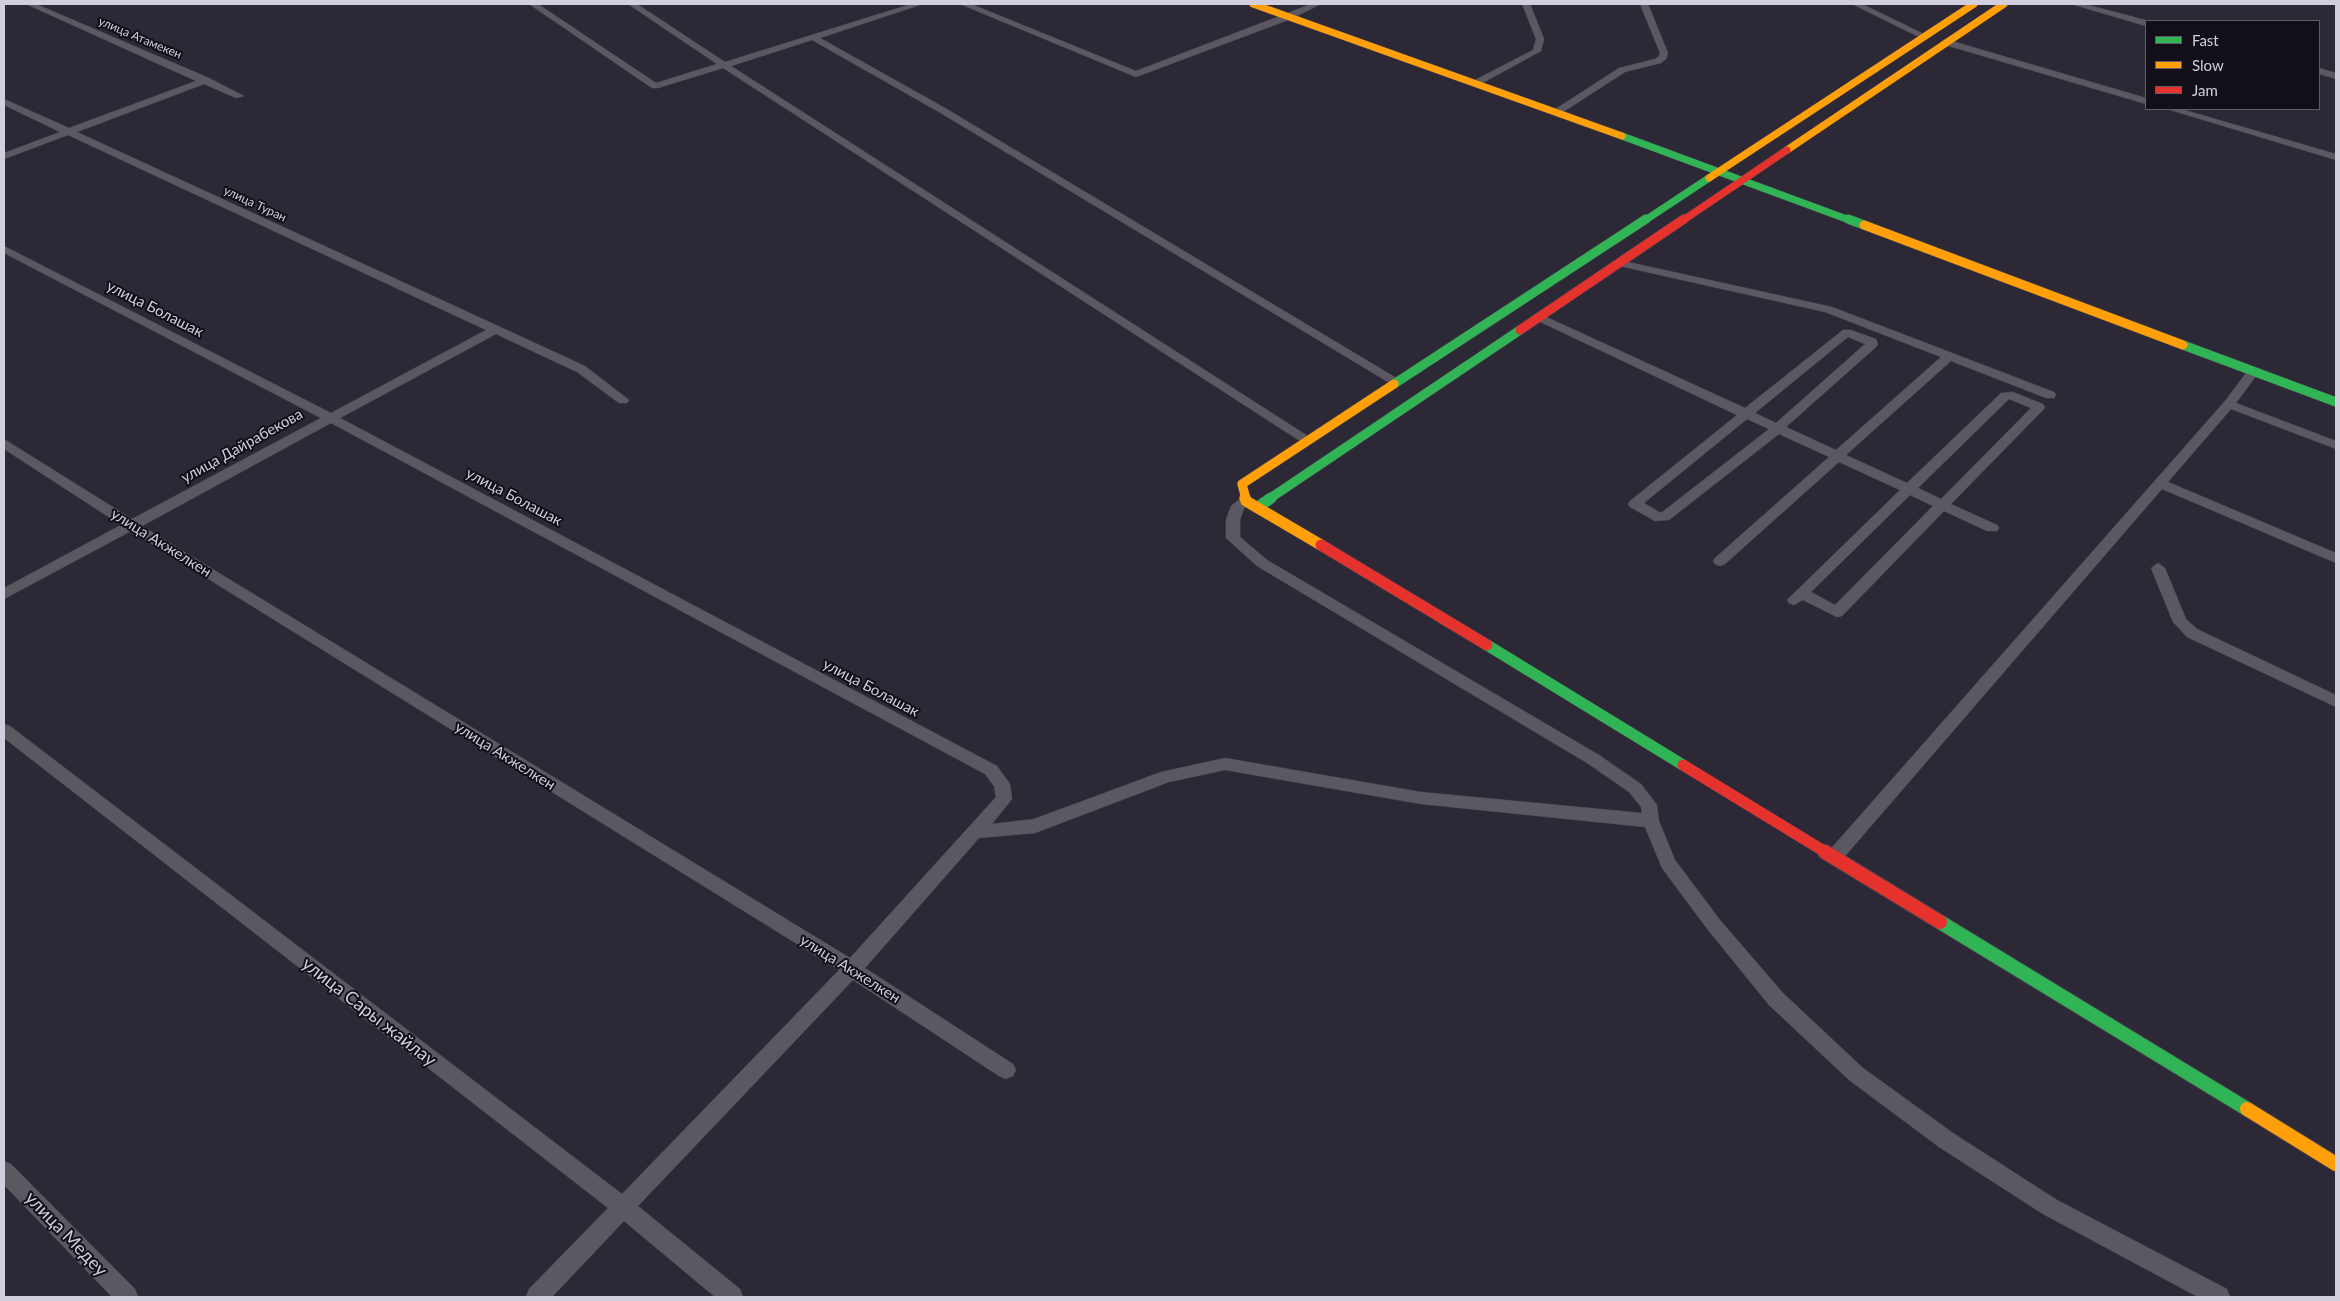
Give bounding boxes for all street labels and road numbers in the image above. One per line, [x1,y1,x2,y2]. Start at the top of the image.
street label: улица Атамекен [96,14,184,62]
street label: улица Туран [221,183,289,225]
street label: улица Болашак [104,277,206,341]
street label: улица Дайрабекова [178,405,306,487]
street label: улица Болашак [463,464,565,530]
street label: улица Акжелкен [108,505,214,581]
street label: улица Болашак [820,655,922,721]
street label: улица Акжелкен [452,718,558,794]
street label: улица Акжелкен [797,931,903,1007]
street label: улица Сары жайлау [298,953,440,1071]
street label: улица Медеу [20,1187,112,1281]

